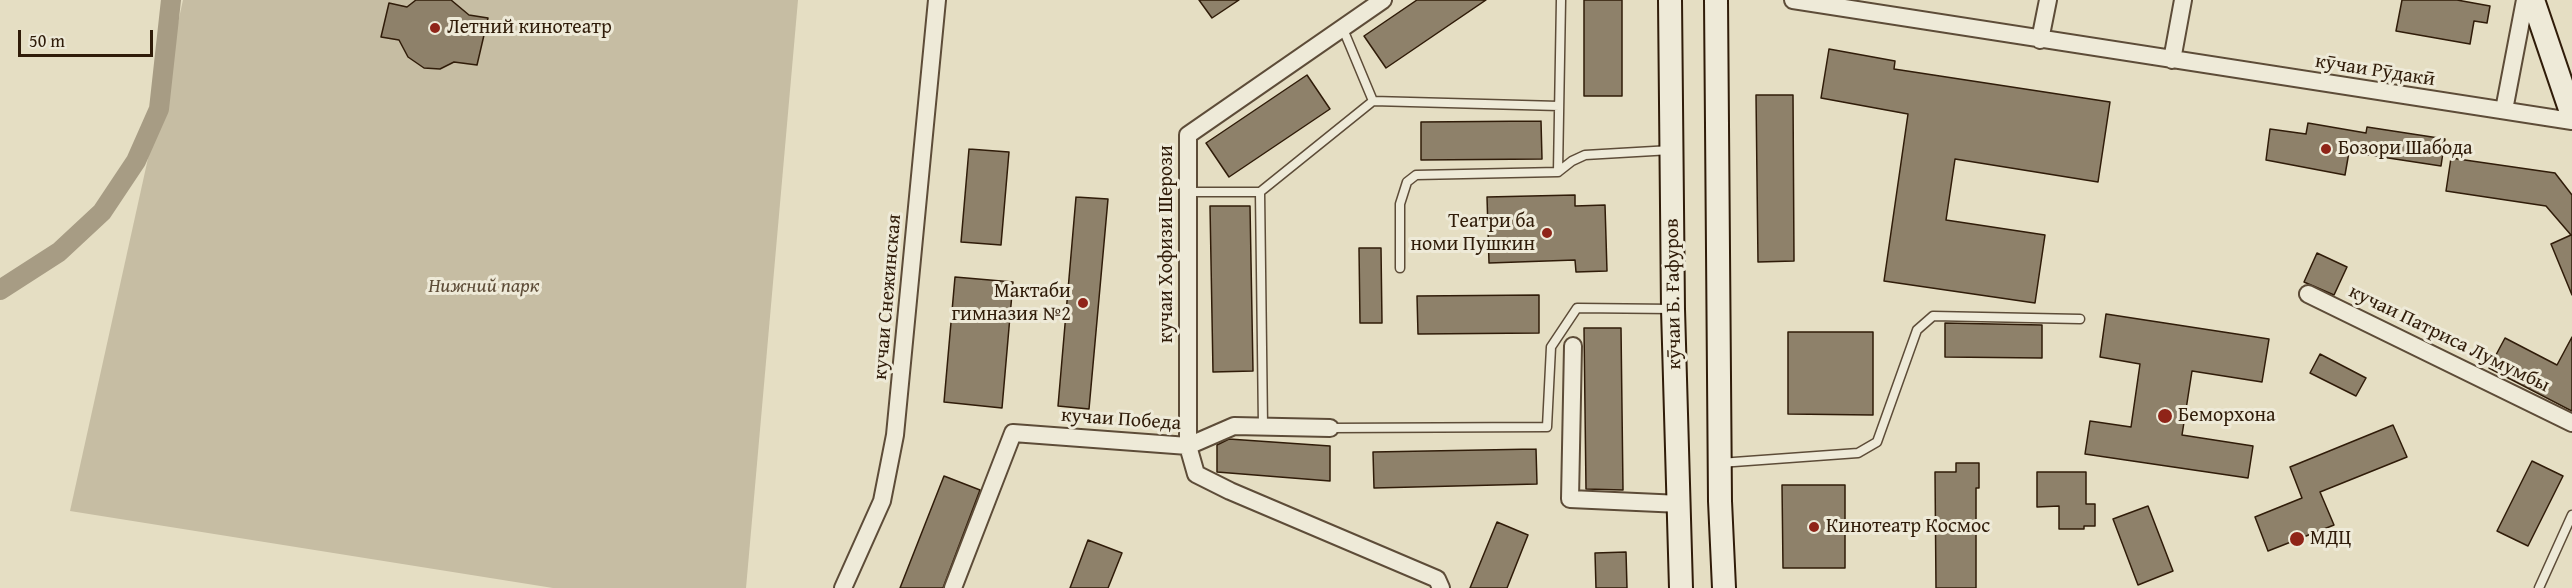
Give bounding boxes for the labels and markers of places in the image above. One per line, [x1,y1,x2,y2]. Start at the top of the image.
place label: Летний кинотеатр [447,16,612,40]
marker: Летний кинотеатр [428,21,442,35]
place label: Бозори Шабода [2338,137,2473,161]
marker: Бозори Шабода [2319,142,2333,156]
place label: Театри ба номи Пушкин [1410,210,1535,257]
marker: Театри ба номи Пушкин [1540,226,1554,240]
place label: Мактаби гимназия №2 [952,280,1071,327]
marker: Мактаби гимназия №2 [1076,296,1090,310]
place label: Беморхона [2178,404,2276,428]
marker: Беморхона [2156,407,2174,425]
place label: Кинотеатр Космос [1826,515,1990,539]
marker: Кинотеатр Космос [1807,520,1821,534]
place label: МДЦ [2310,527,2351,551]
marker: МДЦ [2288,530,2306,548]

